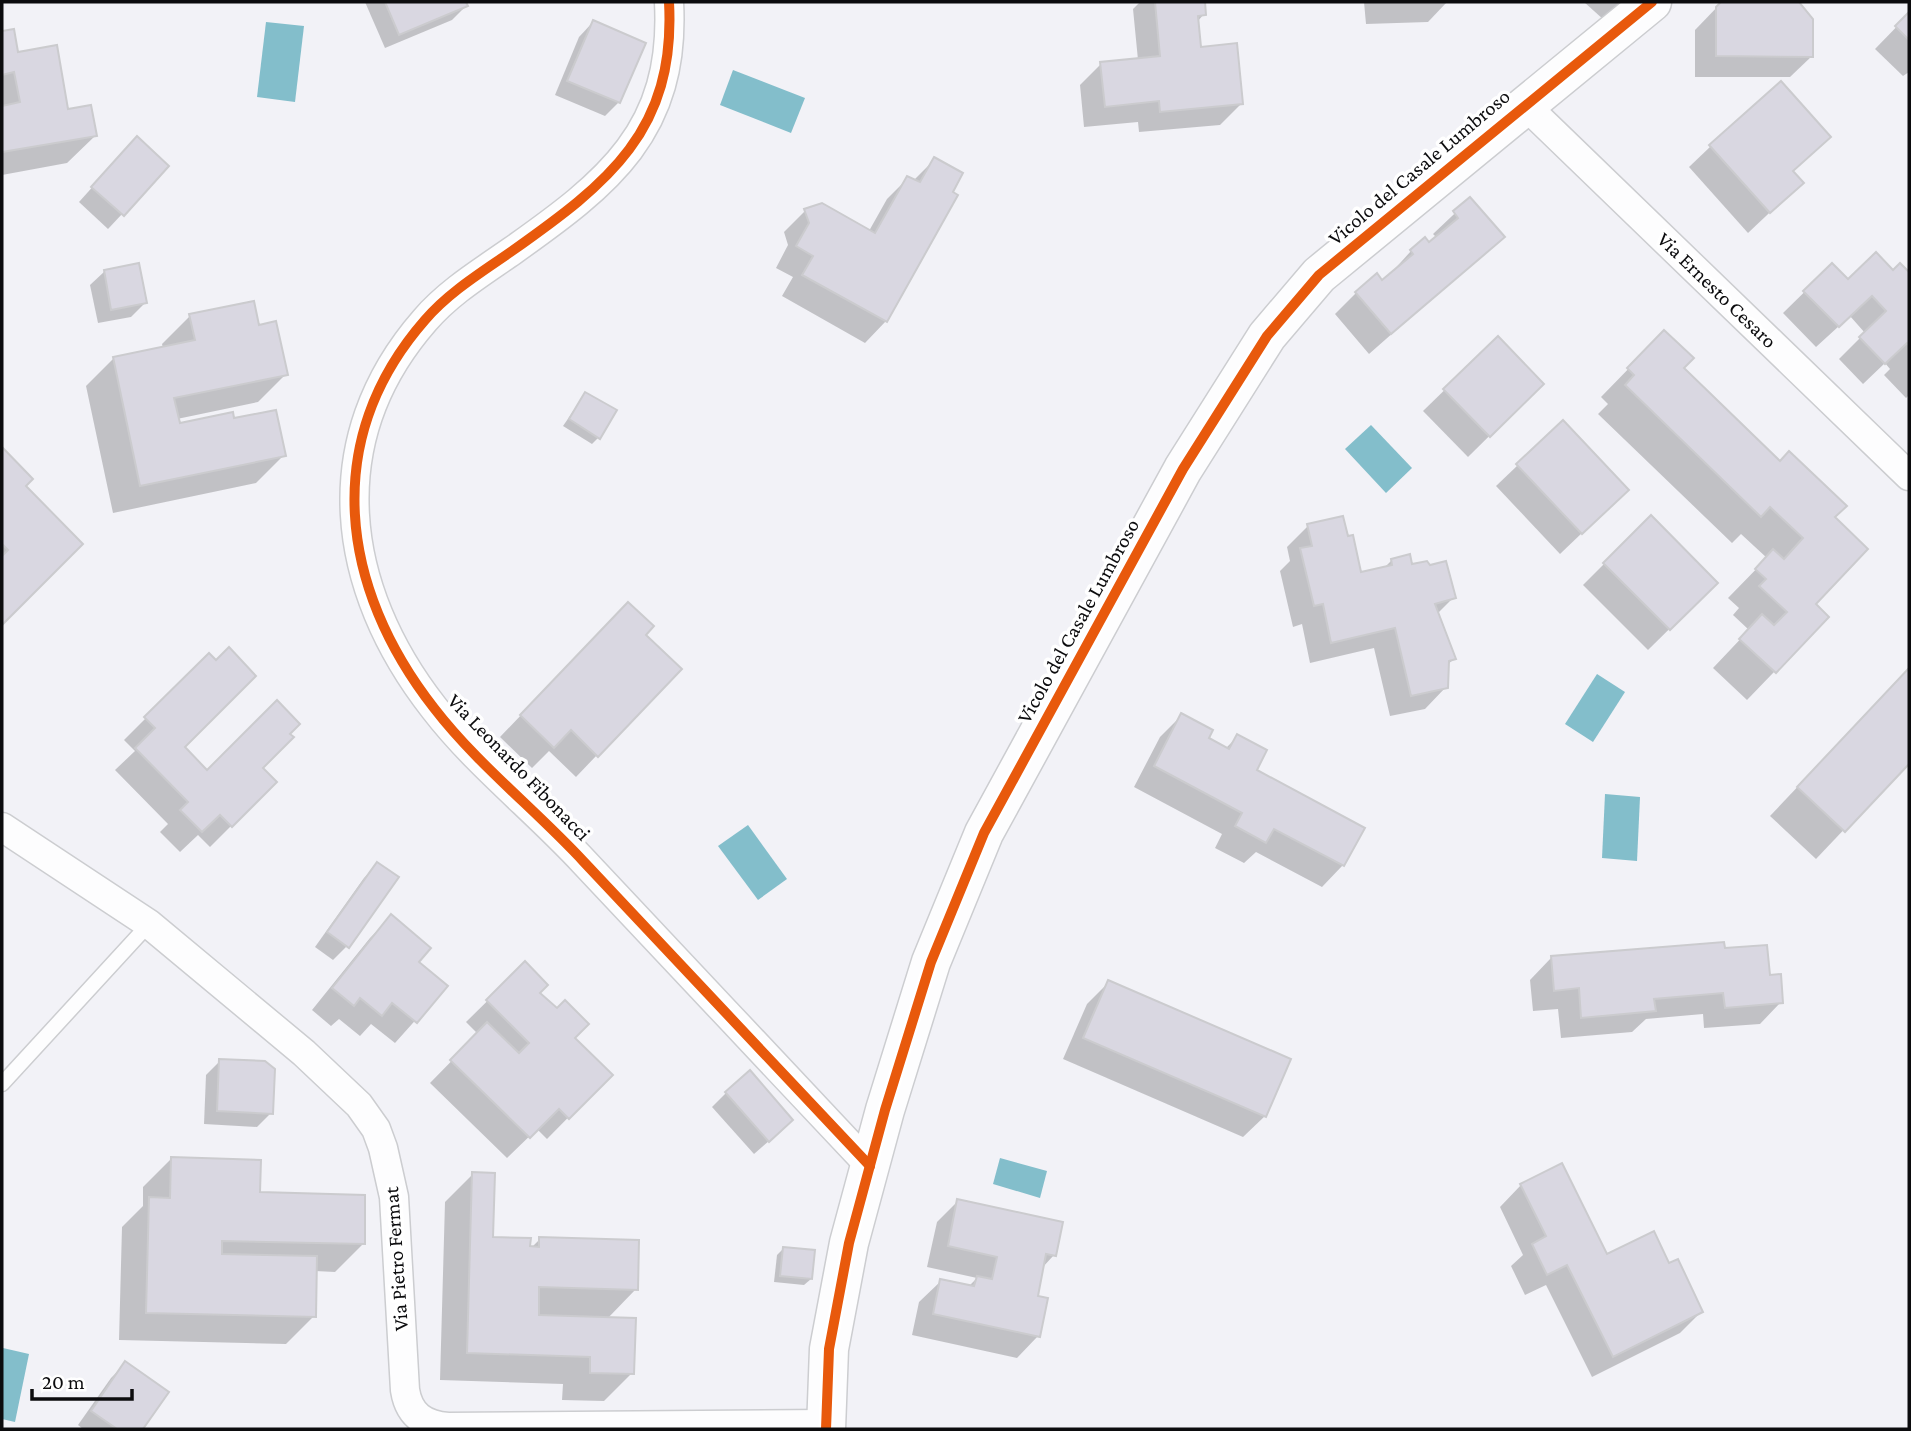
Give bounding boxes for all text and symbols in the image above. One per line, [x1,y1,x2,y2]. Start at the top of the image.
street label: Vicolo del Casale Lumbroso [1323,84,1515,250]
street label: Via Ernesto Cesaro [1652,227,1782,353]
street label: Vicolo del Casale Lumbroso [1012,515,1144,727]
street label: Via Leonardo Fibonacci [443,688,596,846]
street label: Via Pietro Fermat [379,1185,413,1332]
scale bar [32,1358,131,1402]
text: 20 m [42,1370,85,1394]

